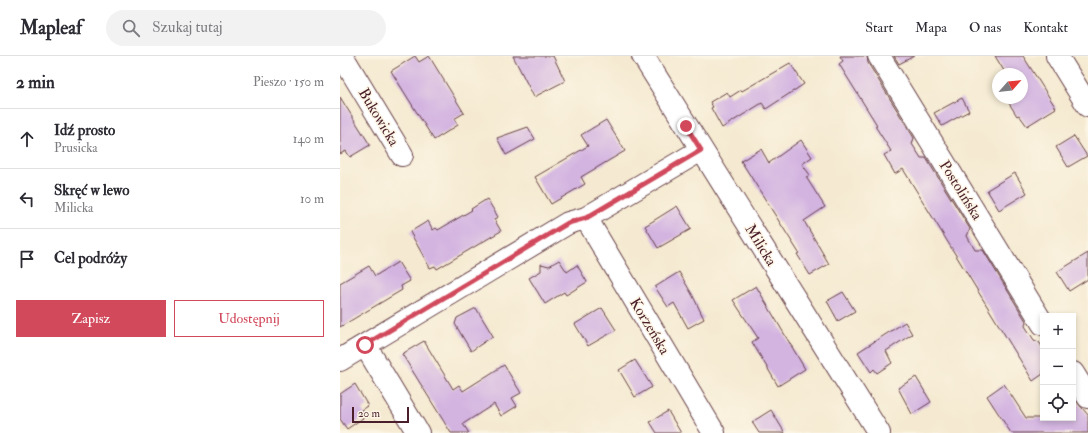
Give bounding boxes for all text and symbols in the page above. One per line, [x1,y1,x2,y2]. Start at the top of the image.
search box [106,10,386,46]
text: Mapleaf [20,16,82,40]
icon: search [120,17,142,39]
text: Szukaj tutaj [152,18,223,37]
text: Start [865,19,893,36]
text: Mapa [915,19,947,36]
text: O nas [969,19,1001,36]
text: Kontakt [1023,19,1068,36]
north arrow [992,68,1028,104]
text: 2 min [16,72,55,93]
text: Pieszo · 150 m [253,74,324,90]
street label: Bukowicka [354,85,404,150]
route end [677,117,695,135]
text: Idź prosto [54,121,115,140]
icon: ahead [16,128,38,150]
text: 140 m [293,131,324,147]
text: Prusicka [54,140,98,156]
street label: Postolińska [935,157,987,224]
text: Skręć w lewo [54,181,129,200]
icon: left [16,188,38,210]
text: 10 m [300,191,324,207]
text: Milicka [54,200,93,216]
street label: Milicka [740,221,781,270]
icon: arrive [16,248,38,270]
text: Cel podróży [54,249,127,268]
street label: Korzeńska [625,295,674,359]
button: Zapisz [16,300,166,337]
button: Udostępnij [174,300,324,337]
map controls [1040,313,1076,421]
button: + [1040,313,1076,349]
route start [356,336,374,354]
button: − [1040,349,1076,385]
button: locate [1040,385,1076,421]
scale bar [352,405,409,424]
text: 20 m [358,407,380,420]

